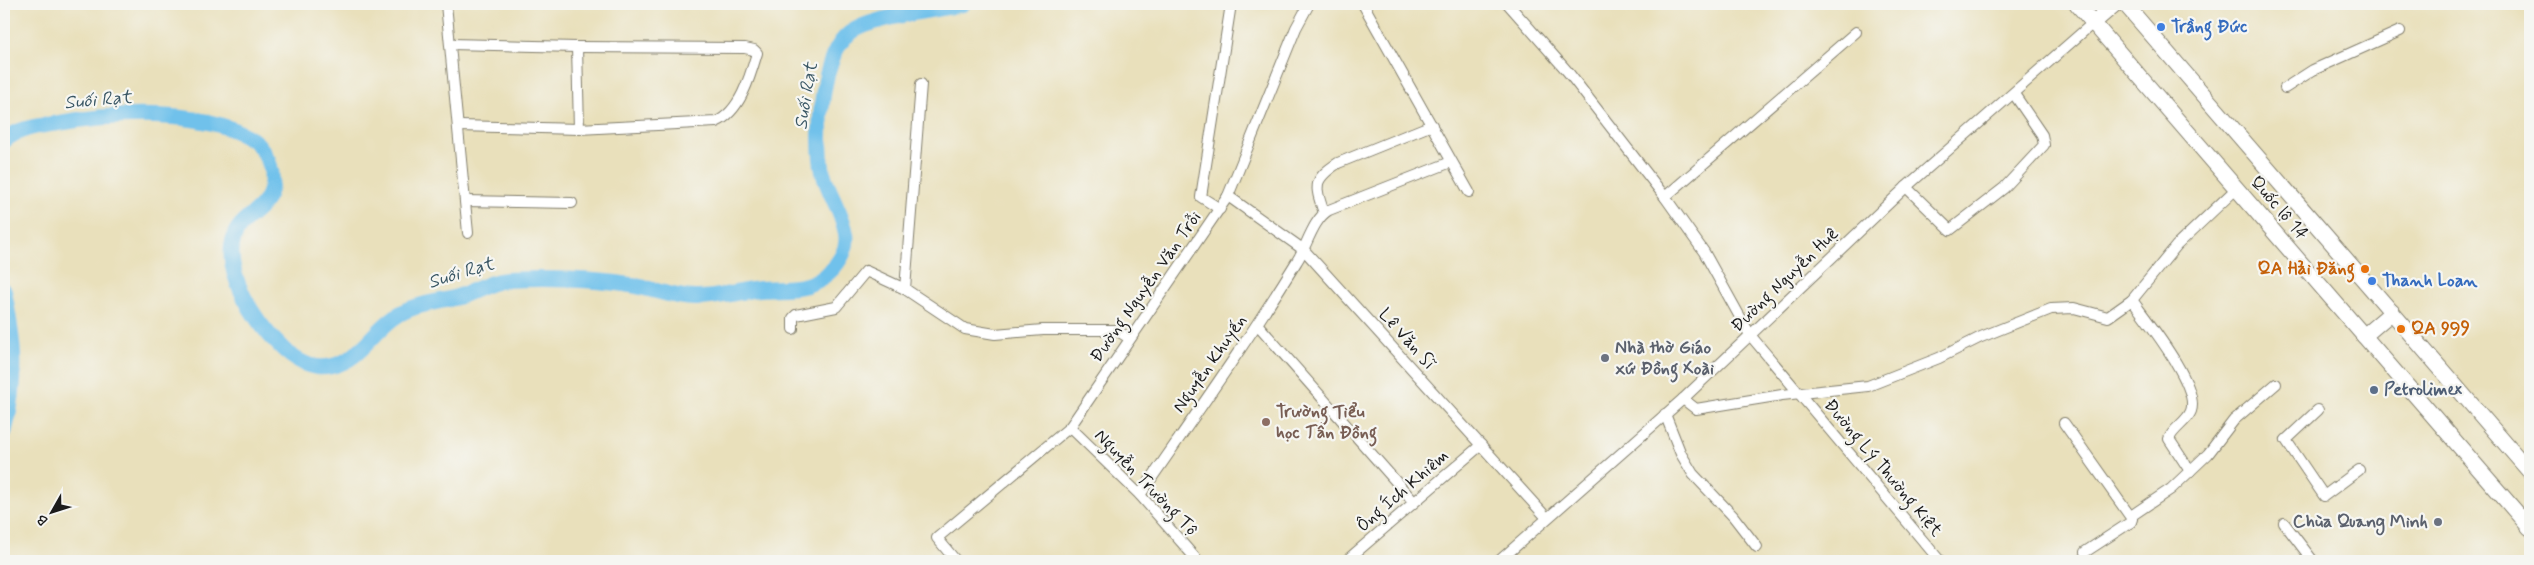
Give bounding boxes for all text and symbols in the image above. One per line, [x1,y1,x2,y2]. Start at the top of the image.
place label: Trầng Đức [2171,15,2248,41]
marker: Trầng Đức [2155,21,2167,33]
water label: Suối Rạt [788,60,824,131]
water label: Suối Rạt [63,85,134,115]
street label: Quốc lộ 14 [2244,171,2314,245]
street label: Đường Nguyễn Văn Trỗi [1085,207,1209,368]
street label: Đường Nguyễn Huệ [1726,222,1846,339]
water label: Suối Rạt [425,251,498,295]
place label: QA Hải Đăng [2258,257,2355,283]
marker: QA Hải Đăng [2359,263,2371,275]
place label: Thanh Loan [2382,269,2478,293]
marker: Thanh Loan [2366,275,2378,287]
street label: Lê Văn Sĩ [1373,303,1441,375]
street label: Nguyễn Khuyến [1167,310,1254,419]
place label: QA 999 [2411,317,2470,341]
marker: QA 999 [2395,323,2407,335]
place label: Nhà thờ Giáo xứ Đồng Xoài [1615,336,1714,383]
marker: Nhà thờ Giáo xứ Đồng Xoài [1599,352,1611,364]
place label: Petrolimex [2384,378,2463,402]
marker: Petrolimex [2368,384,2380,396]
street label: Đường Lý Thường Kiệt [1817,394,1948,544]
place label: Trường Tiểu học Tân Đồng [1276,400,1377,447]
marker: Trường Tiểu học Tân Đồng [1260,416,1272,428]
street label: Nguyễn Trường Tộ [1087,424,1203,543]
street label: Ông Ích Khiêm [1352,444,1456,539]
north arrow [28,488,78,538]
text: B [33,510,52,529]
place label: Chùa Quang Minh [2293,510,2428,536]
marker: Chùa Quang Minh [2432,516,2444,528]

